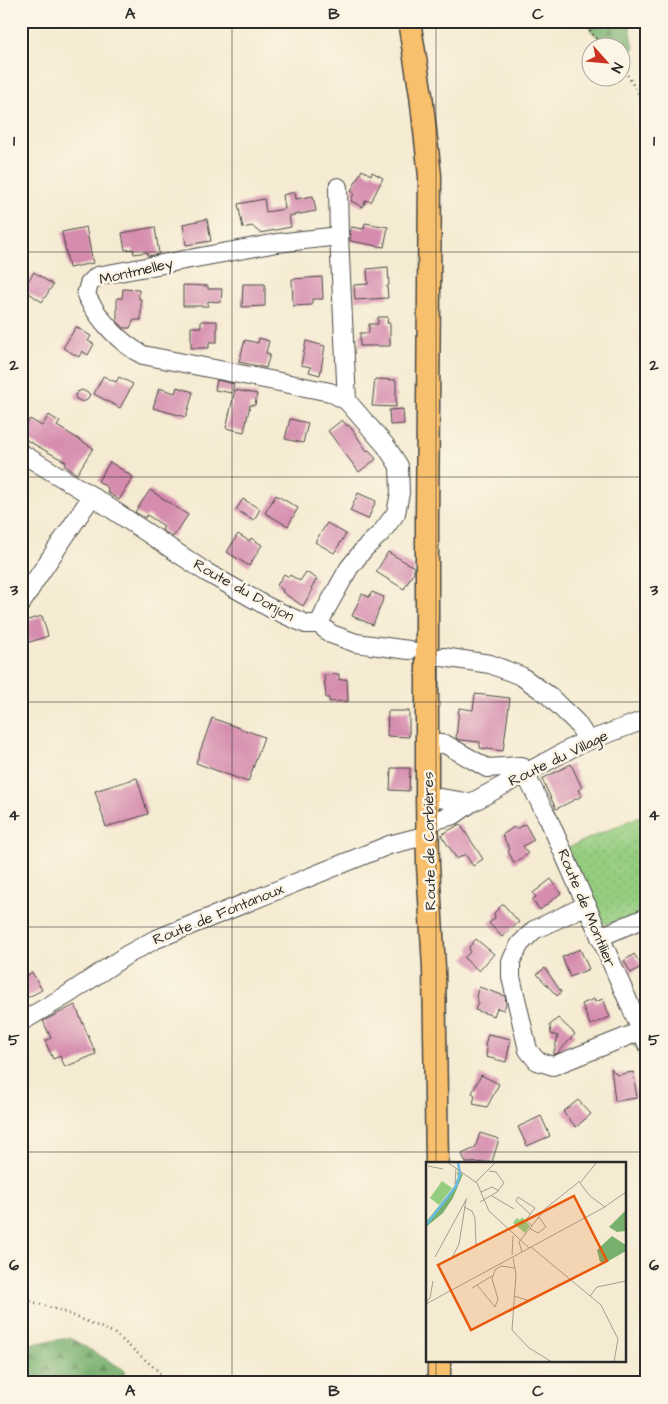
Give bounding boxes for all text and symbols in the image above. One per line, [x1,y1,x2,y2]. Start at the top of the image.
text: A [125,3,136,25]
text: B [328,3,340,25]
text: C [532,3,544,25]
north arrow [580,38,630,88]
text: N [606,59,628,76]
text: 1 [13,130,16,152]
text: 1 [653,130,656,152]
street label: Montmelley [97,253,175,291]
text: 2 [8,354,19,376]
text: 2 [648,354,659,376]
street label: Route du Donjon [189,554,298,627]
text: 3 [9,579,19,601]
text: 3 [649,579,659,601]
street label: Route du Village [505,725,612,792]
street label: Route de Corbières [418,771,441,911]
text: 4 [9,804,20,826]
text: 4 [649,804,660,826]
street label: Route de Montilier [552,846,621,970]
street label: Route de Fontanoux [150,878,288,950]
text: 5 [8,1029,20,1051]
text: 5 [648,1029,660,1051]
inset map [426,1162,626,1362]
text: 6 [9,1254,19,1276]
text: 6 [649,1254,659,1276]
text: A [125,1380,136,1402]
text: B [328,1380,340,1402]
text: C [532,1380,544,1402]

